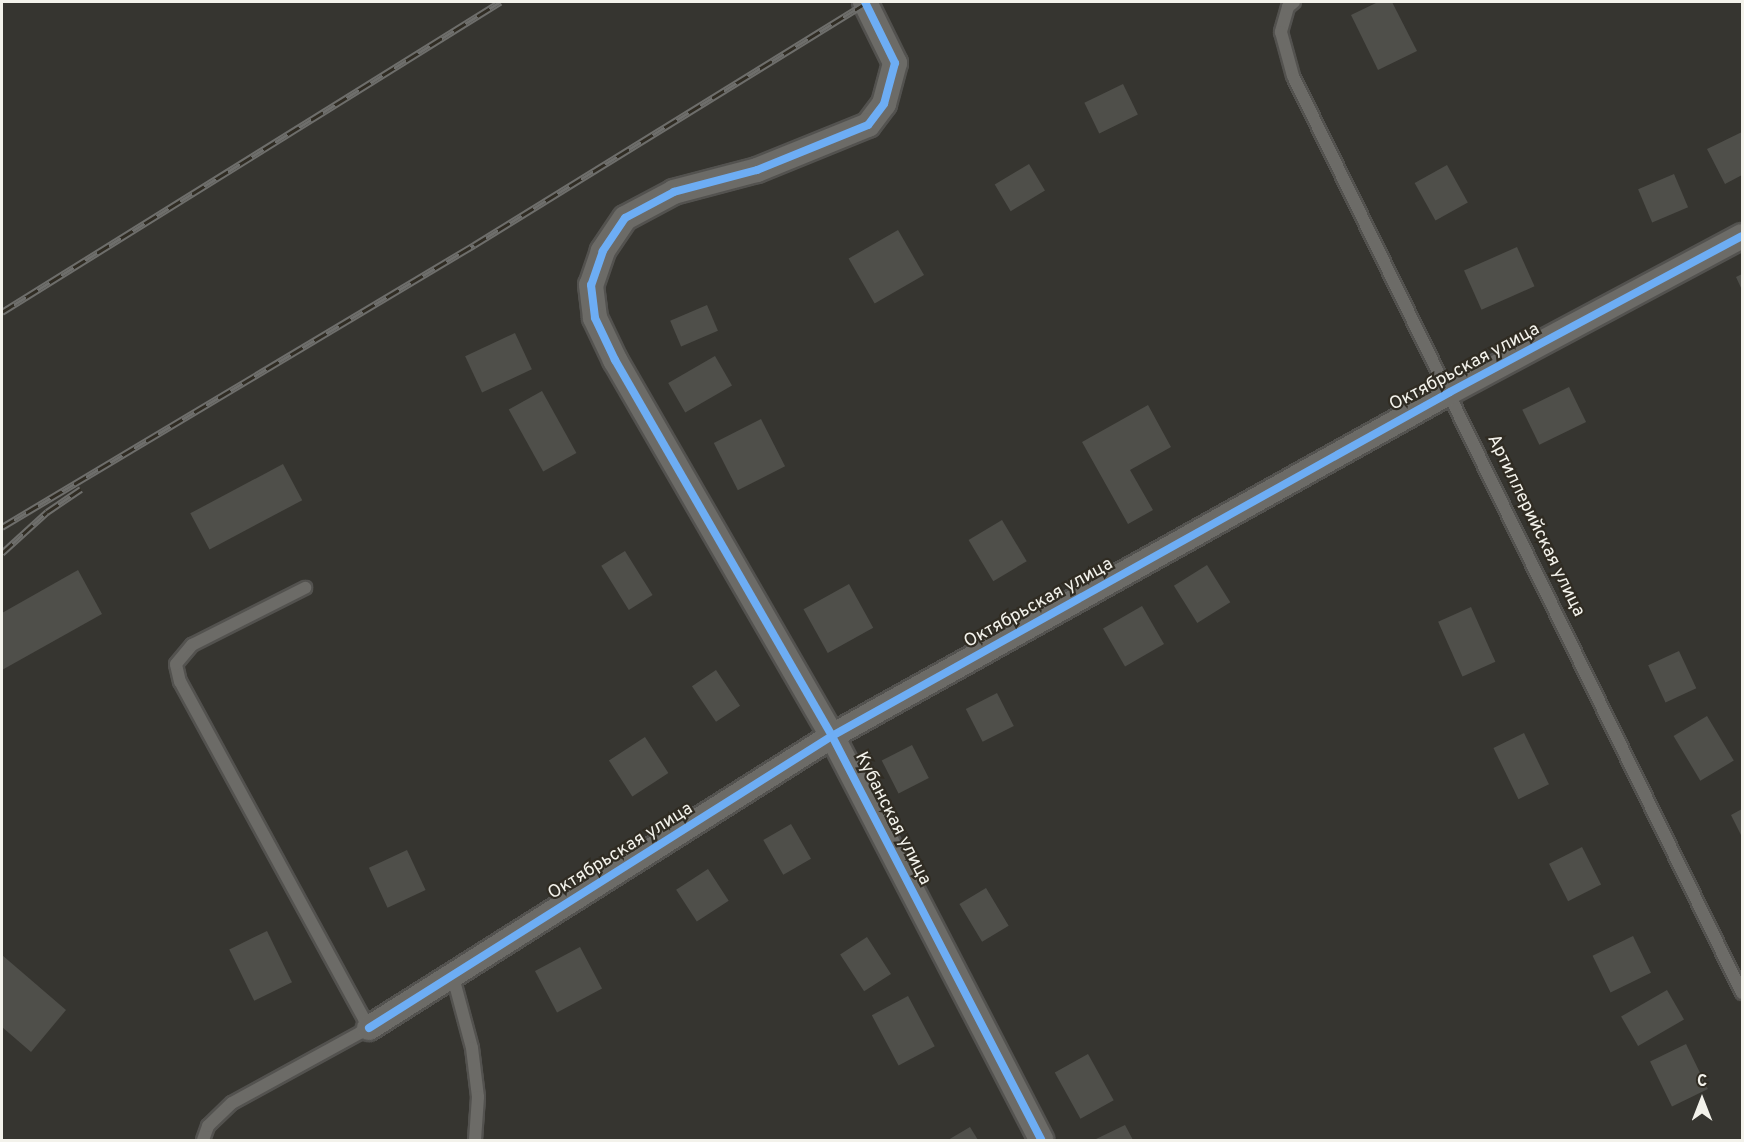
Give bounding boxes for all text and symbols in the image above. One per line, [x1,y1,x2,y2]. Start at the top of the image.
street label: Октябрьская улица [1386,319,1544,417]
street label: Артиллерийская улица [1481,431,1589,621]
street label: Октябрьская улица [961,554,1117,654]
street label: Кубанская улица [849,749,935,889]
street label: Октябрьская улица [545,799,697,905]
north arrow [1672,1070,1732,1130]
text: С [1697,1072,1707,1092]

